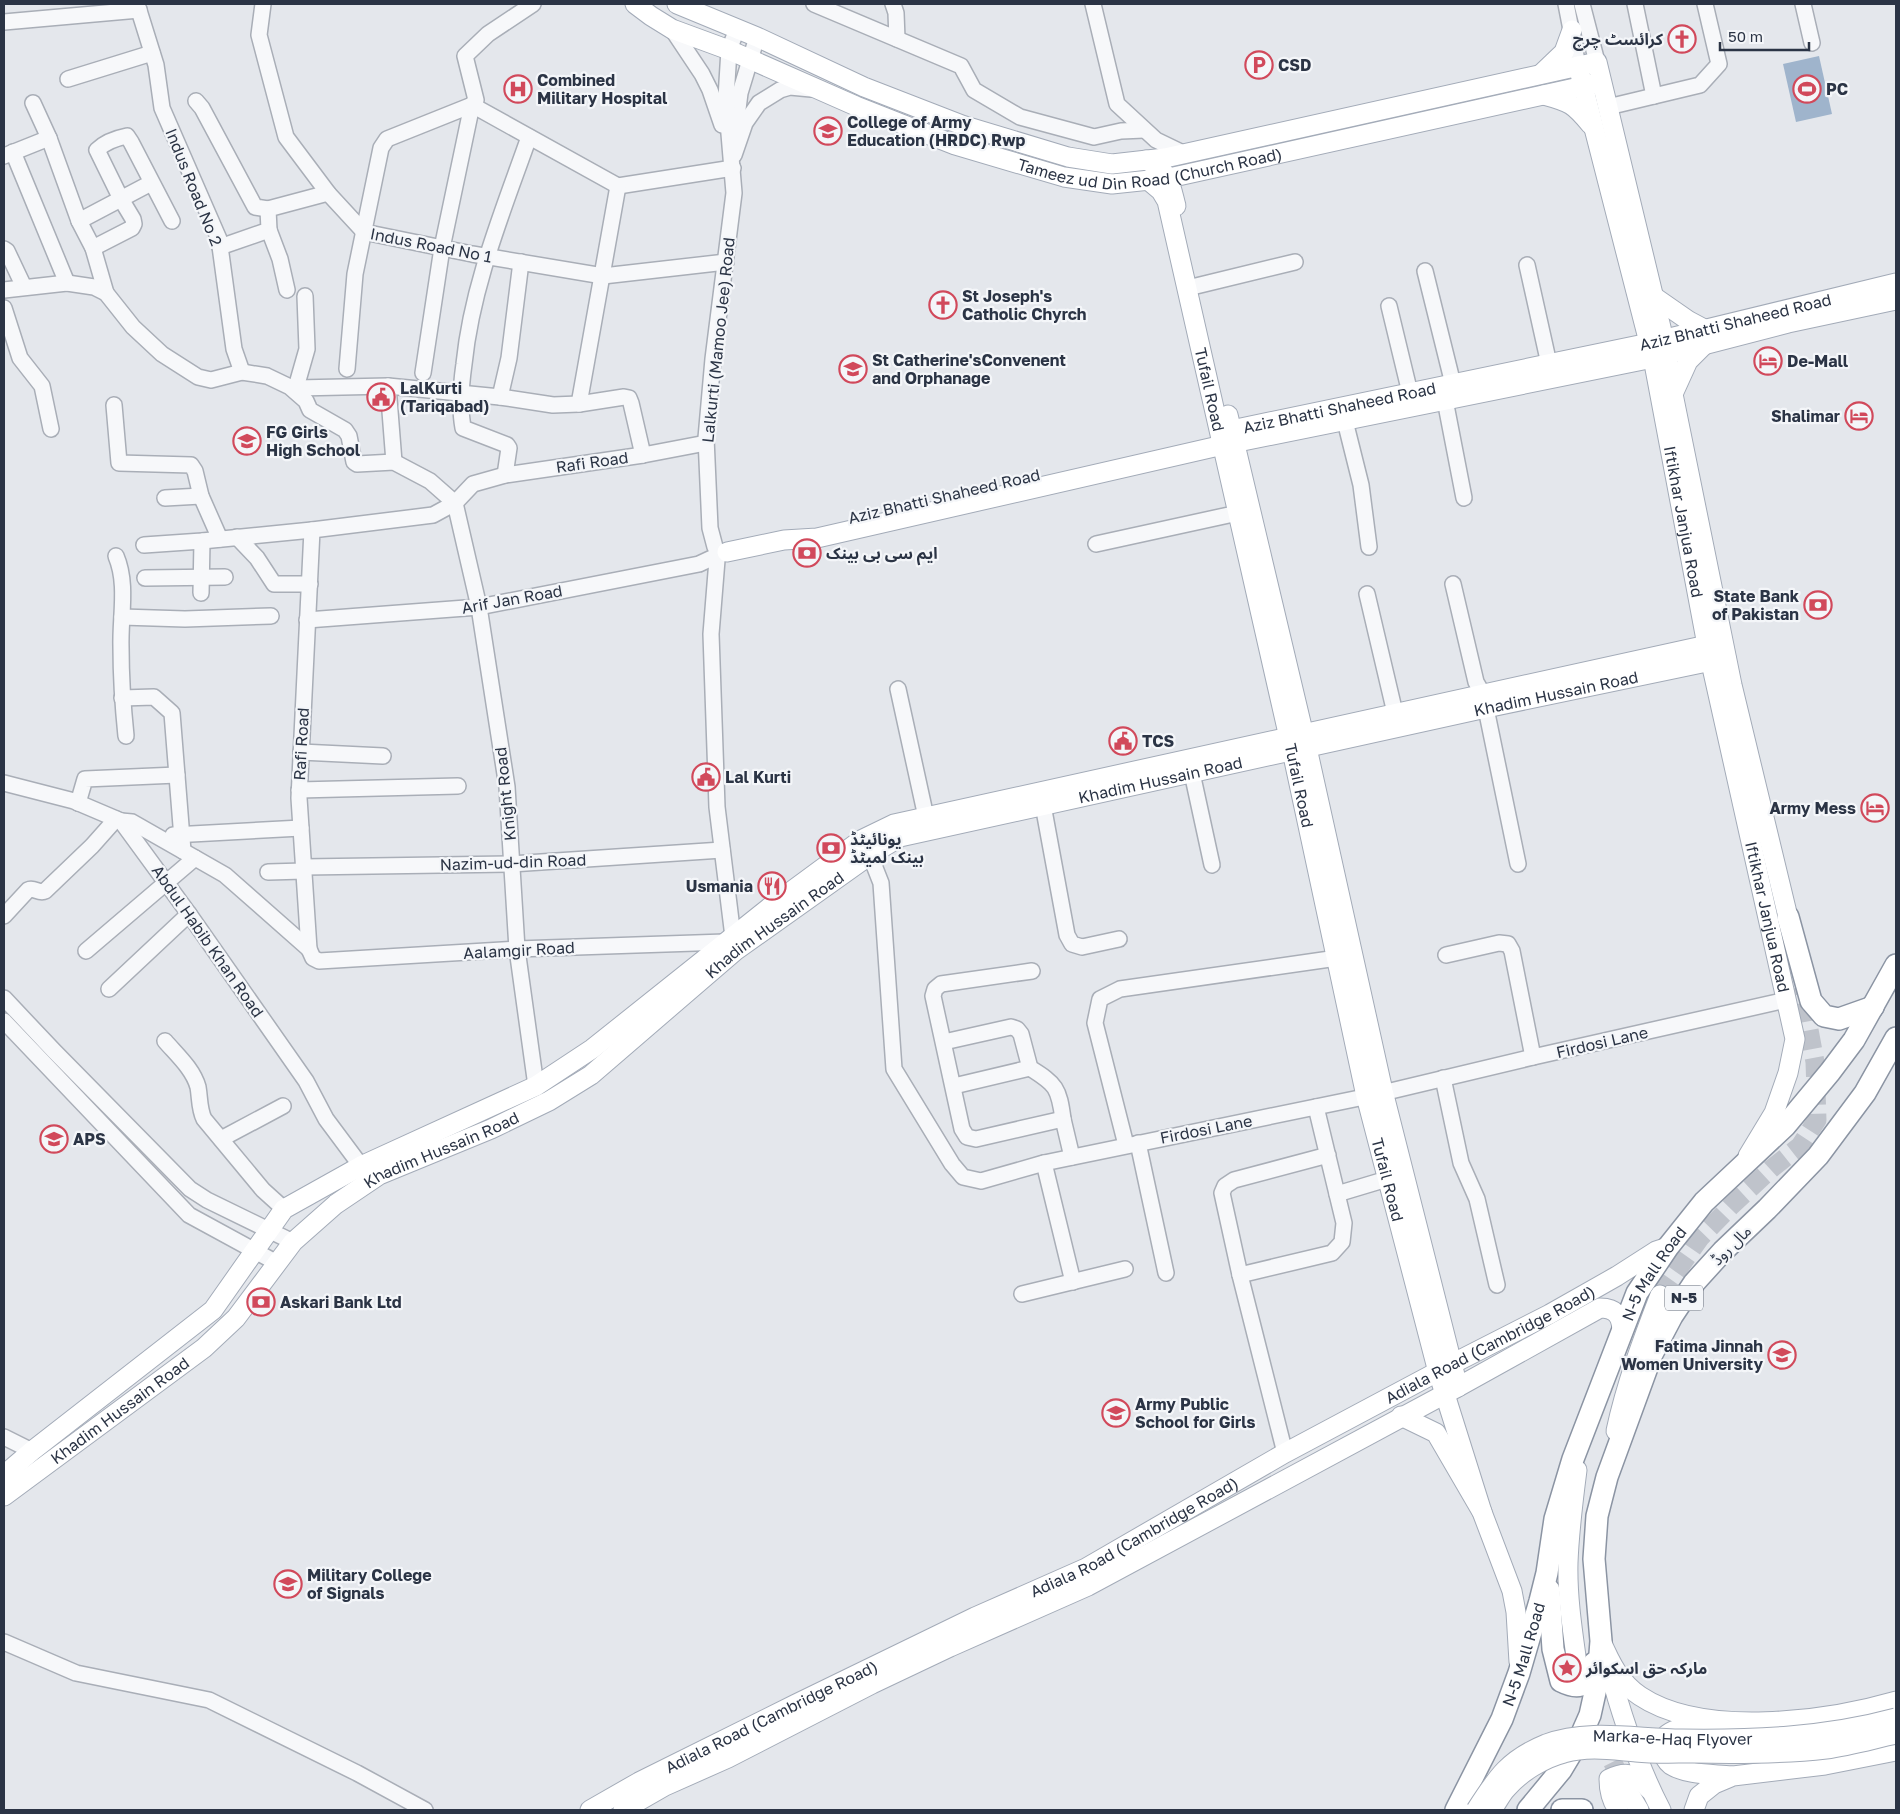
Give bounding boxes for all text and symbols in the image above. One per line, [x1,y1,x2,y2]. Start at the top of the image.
scale bar [1720,20,1809,52]
church icon: کرائسٹ چرچ [1667,24,1697,54]
text: 50 m [1728,27,1763,45]
place label: کرائسٹ چرچ [1573,29,1664,51]
parking icon: CSD [1244,50,1274,80]
place label: CSD [1278,55,1312,75]
place label: Combined Military Hospital [537,70,668,108]
hospital icon: Combined Military Hospital [503,74,533,104]
sports icon: PC [1792,74,1822,104]
place label: PC [1826,79,1848,99]
place label: College of Army Education (HRDC) Rwp [847,112,1025,150]
school or university icon: College of Army Education (HRDC) Rwp [813,116,843,146]
street label: Indus Road No 2 [161,125,227,249]
street label: Tameez ud Din Road (Church Road) [1015,143,1284,194]
street label: Indus Road No 1 [368,223,494,267]
street label: Lalkurti (Mamoo Jee) Road [697,236,739,444]
place label: St Joseph's Catholic Chyrch [962,286,1087,324]
street label: Aziz Bhatti Shaheed Road [1638,289,1833,355]
church icon: St Joseph's Catholic Chyrch [928,290,958,320]
street label: Tufail Road [1191,346,1229,433]
hotel icon: De-Mall [1753,346,1783,376]
place label: St Catherine'sConvenent and Orphanage [872,350,1066,388]
place label: De-Mall [1787,351,1849,371]
school or university icon: St Catherine'sConvenent and Orphanage [838,354,868,384]
place label: LalKurti (Tariqabad) [400,378,489,416]
street label: Aziz Bhatti Shaheed Road [1241,378,1438,437]
public building icon: LalKurti (Tariqabad) [366,382,396,412]
hotel icon: Shalimar [1844,401,1874,431]
place label: Shalimar [1771,406,1840,426]
place label: FG Girls High School [266,422,361,460]
school or university icon: FG Girls High School [232,426,262,456]
street label: Iftikhar Janjua Road [1660,444,1708,599]
street label: Rafi Road [554,447,630,477]
street label: Aziz Bhatti Shaheed Road [846,464,1042,528]
bank icon: ایم سی بی بینک [792,538,822,568]
place label: ایم سی بی بینک [826,543,938,566]
street label: Arif Jan Road [460,580,564,618]
place label: State Bank of Pakistan [1712,586,1800,624]
bank icon: State Bank of Pakistan [1803,590,1833,620]
street label: Khadim Hussain Road [1472,667,1640,720]
street label: Rafi Road [289,707,313,781]
public building icon: TCS [1108,726,1138,756]
place label: TCS [1142,731,1175,751]
street label: Tufail Road [1281,742,1318,829]
street label: Knight Road [490,746,520,842]
street label: Khadim Hussain Road [1076,752,1244,807]
public building icon: Lal Kurti [691,762,721,792]
place label: Lal Kurti [725,767,791,787]
hotel icon: Army Mess [1860,793,1890,823]
place label: Army Mess [1769,798,1856,818]
place label: یونائیٹڈ بینک لمیٹڈ [850,829,924,867]
bank icon: یونائیٹڈ بینک لمیٹڈ [816,833,846,863]
street label: Iftikhar Janjua Road [1741,839,1794,994]
street label: Nazim-ud-din Road [439,849,587,875]
street label: Abdul Habib Khan Road [148,861,268,1021]
street label: Khadim Hussain Road [701,867,848,982]
restaurant icon: Usmania [757,871,787,901]
place label: Usmania [686,876,753,896]
street label: Aalamgir Road [463,937,575,963]
street label: Firdosi Lane [1554,1022,1650,1062]
street label: Khadim Hussain Road [360,1107,522,1193]
street label: Firdosi Lane [1158,1110,1254,1148]
school or university icon: APS [39,1124,69,1154]
place label: APS [73,1129,106,1149]
street label: Tufail Road [1367,1136,1408,1223]
street label: مال روڈ [1707,1221,1756,1270]
street label: N-5 Mall Road [1620,1224,1692,1326]
street label: Adiala Road (Cambridge Road) [1382,1281,1598,1408]
road number: N-5 [1665,1286,1703,1310]
bank icon: Askari Bank Ltd [246,1287,276,1317]
place label: Askari Bank Ltd [280,1292,402,1312]
place label: Fatima Jinnah Women University [1621,1336,1763,1374]
school or university icon: Fatima Jinnah Women University [1767,1340,1797,1370]
street label: Khadim Hussain Road [46,1352,193,1468]
place label: Army Public School for Girls [1135,1394,1255,1432]
school or university icon: Army Public School for Girls [1101,1398,1131,1428]
street label: Adiala Road (Cambridge Road) [1027,1472,1242,1601]
place label: Military College of Signals [307,1565,432,1603]
school or university icon: Military College of Signals [273,1569,303,1599]
street label: N-5 Mall Road [1498,1600,1549,1709]
place icon: مارکہ حق اسکوائر [1552,1653,1582,1683]
street label: Adiala Road (Cambridge Road) [662,1656,881,1777]
place label: مارکہ حق اسکوائر [1585,1658,1707,1679]
street label: Marka-e-Haq Flyover [1593,1725,1753,1749]

